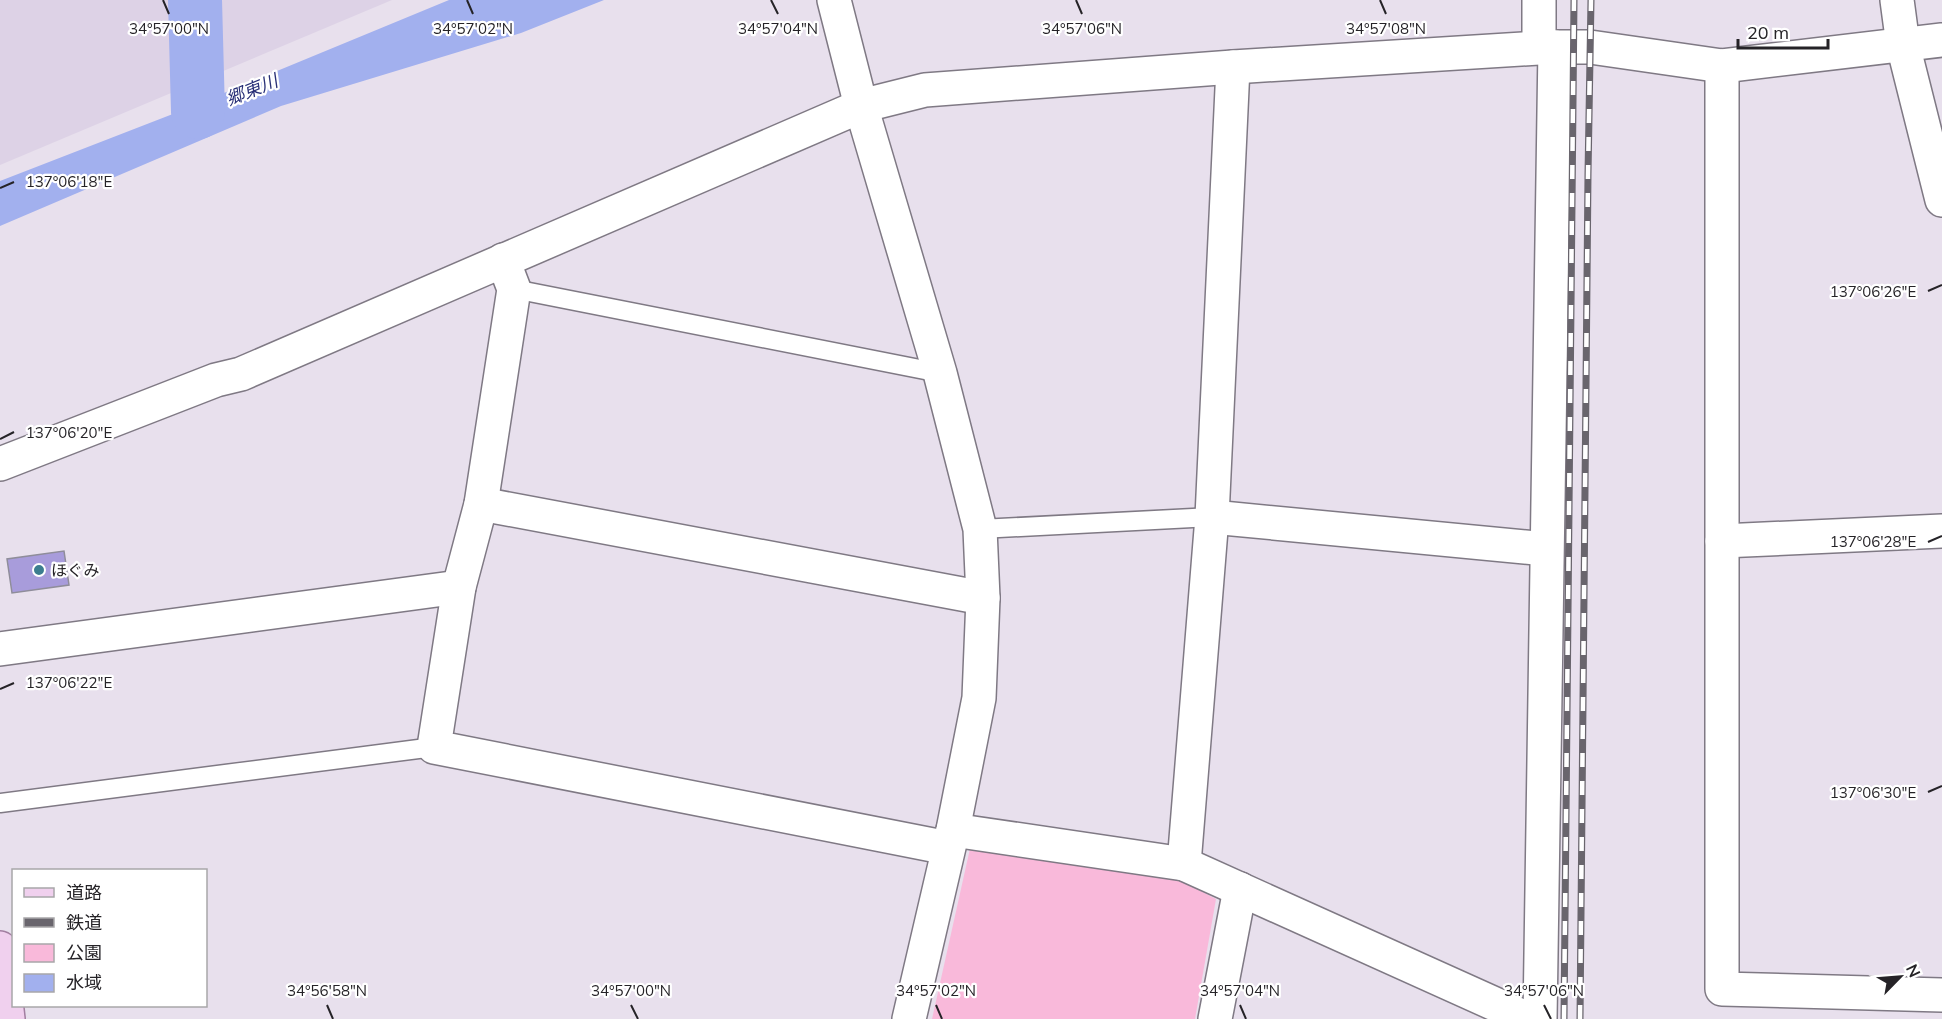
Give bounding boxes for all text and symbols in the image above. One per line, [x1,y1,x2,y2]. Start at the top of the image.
scale bar [1738,12,1828,50]
text: 34°57'00"N [129,19,209,38]
text: 34°57'02"N [433,19,513,38]
text: 34°57'04"N [738,19,818,38]
text: 34°57'06"N [1042,19,1122,38]
text: 34°57'08"N [1346,19,1426,38]
text: 20 m [1747,21,1789,44]
water label: 郷東川 [222,68,283,110]
text: 137°06'18"E [26,172,112,191]
text: 137°06'26"E [1830,282,1916,301]
text: 137°06'20"E [26,423,112,442]
text: 137°06'28"E [1830,532,1916,551]
place label: ほぐみ [51,560,99,580]
marker: ほぐみ [32,563,46,577]
text: 137°06'22"E [26,673,112,692]
text: 137°06'30"E [1830,783,1916,802]
legend [12,869,207,1007]
text: 道路 [66,881,102,904]
text: 鉄道 [66,911,102,934]
text: 公園 [66,941,102,964]
north arrow [1870,947,1930,1007]
text: N [1902,961,1925,980]
text: 水域 [66,971,102,994]
text: 34°56'58"N [287,981,367,1000]
text: 34°57'00"N [591,981,671,1000]
text: 34°57'02"N [896,981,976,1000]
text: 34°57'04"N [1200,981,1280,1000]
text: 34°57'06"N [1504,981,1584,1000]

